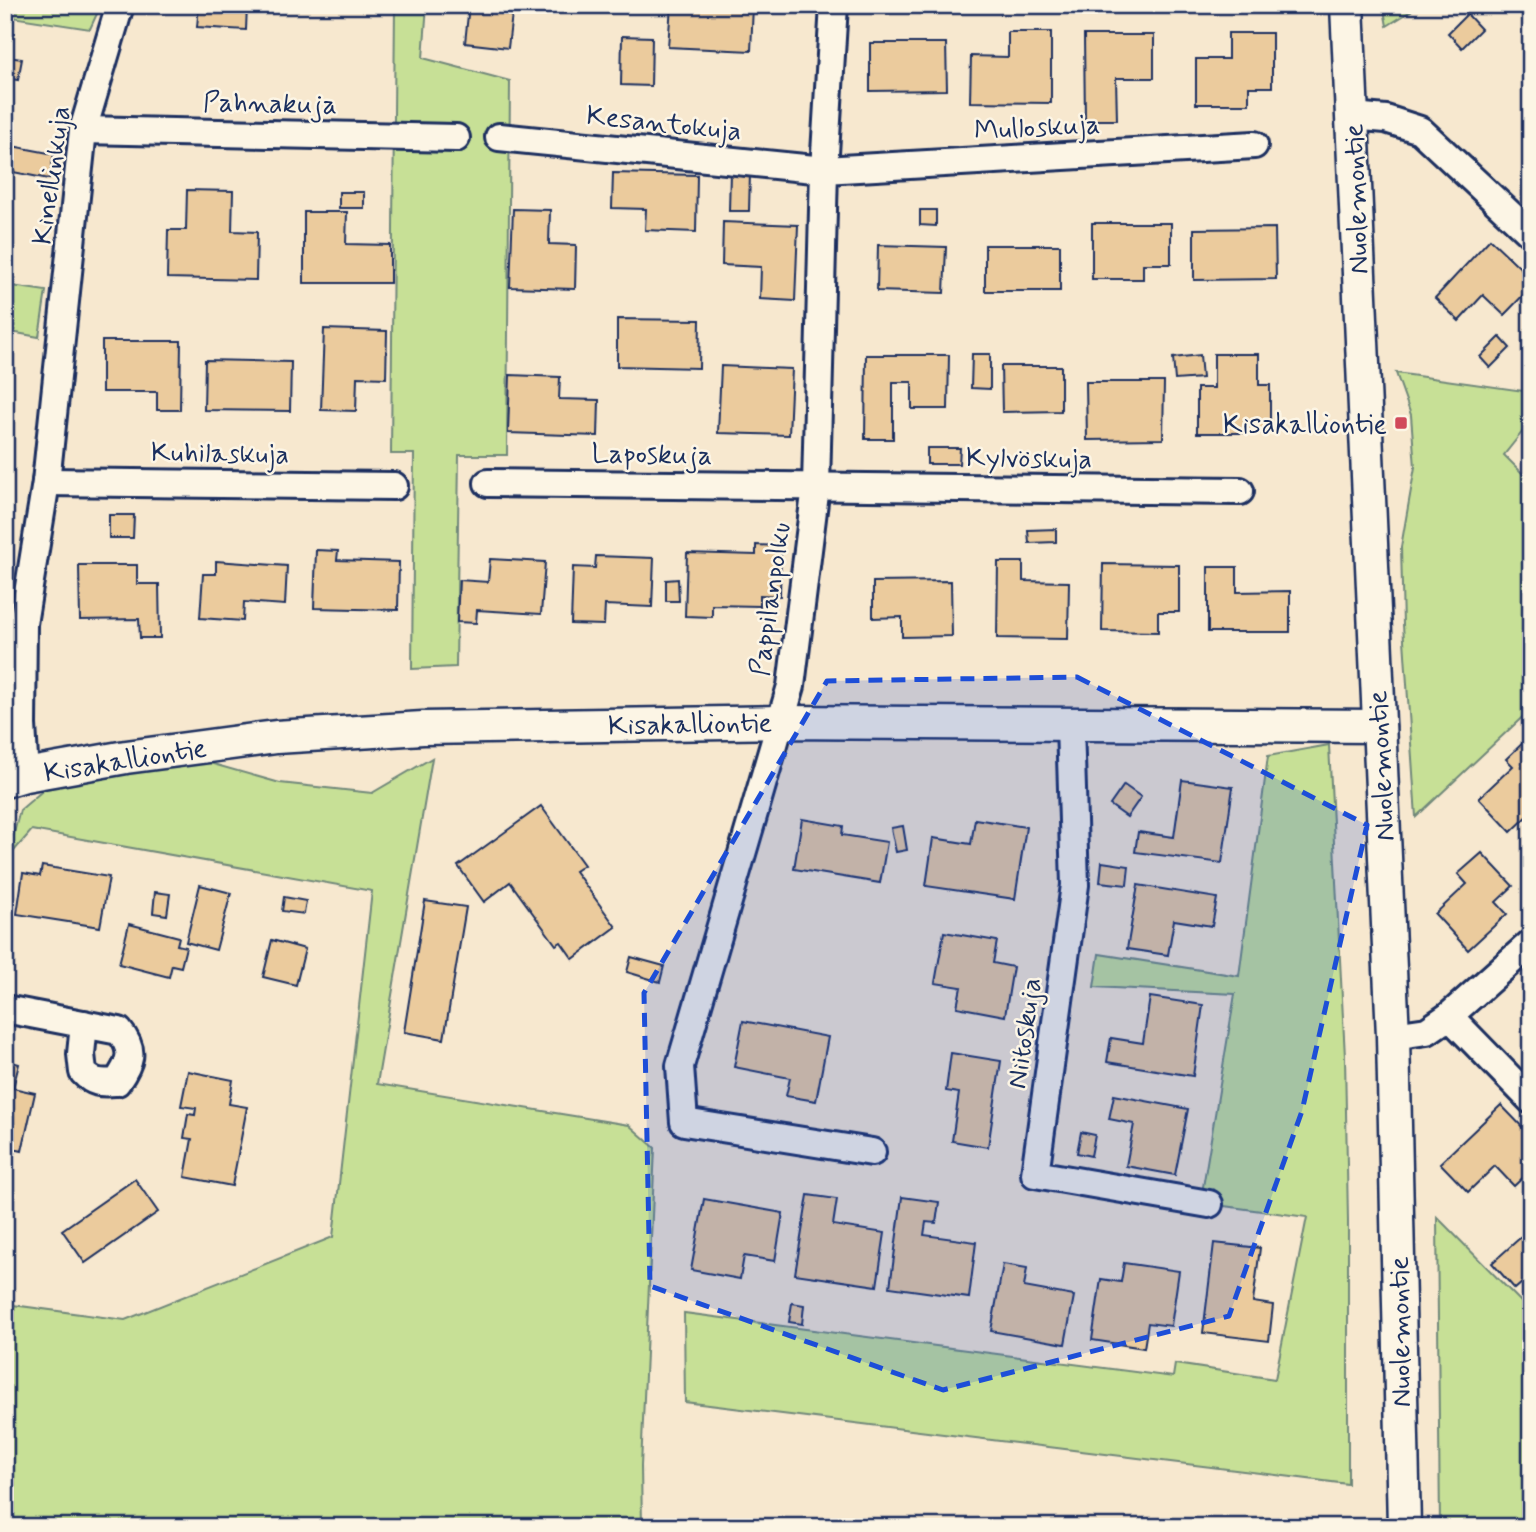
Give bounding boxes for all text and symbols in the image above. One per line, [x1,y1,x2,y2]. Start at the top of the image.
street label: Pahnakuja [203,85,337,124]
street label: Kesantokuja [584,98,743,151]
street label: Kinellinkuja [24,103,81,247]
street label: Mulloskuja [973,107,1101,150]
street label: Nuolemontie [1336,123,1379,275]
place label: Kisakalliontie [1223,407,1387,444]
marker: Kisakalliontie [1393,415,1409,431]
street label: Kuhilaskuja [151,435,289,474]
street label: Laposkuja [591,436,713,475]
street label: Kylvöskuja [966,440,1092,479]
street label: Pappilanpolku [742,520,801,679]
street label: Nuolemontie [1360,690,1405,842]
street label: Kisakalliontie [608,706,772,745]
street label: Kisakalliontie [41,730,209,793]
street label: Niitoskuja [999,975,1052,1091]
street label: Nuolemontie [1382,1256,1421,1408]

